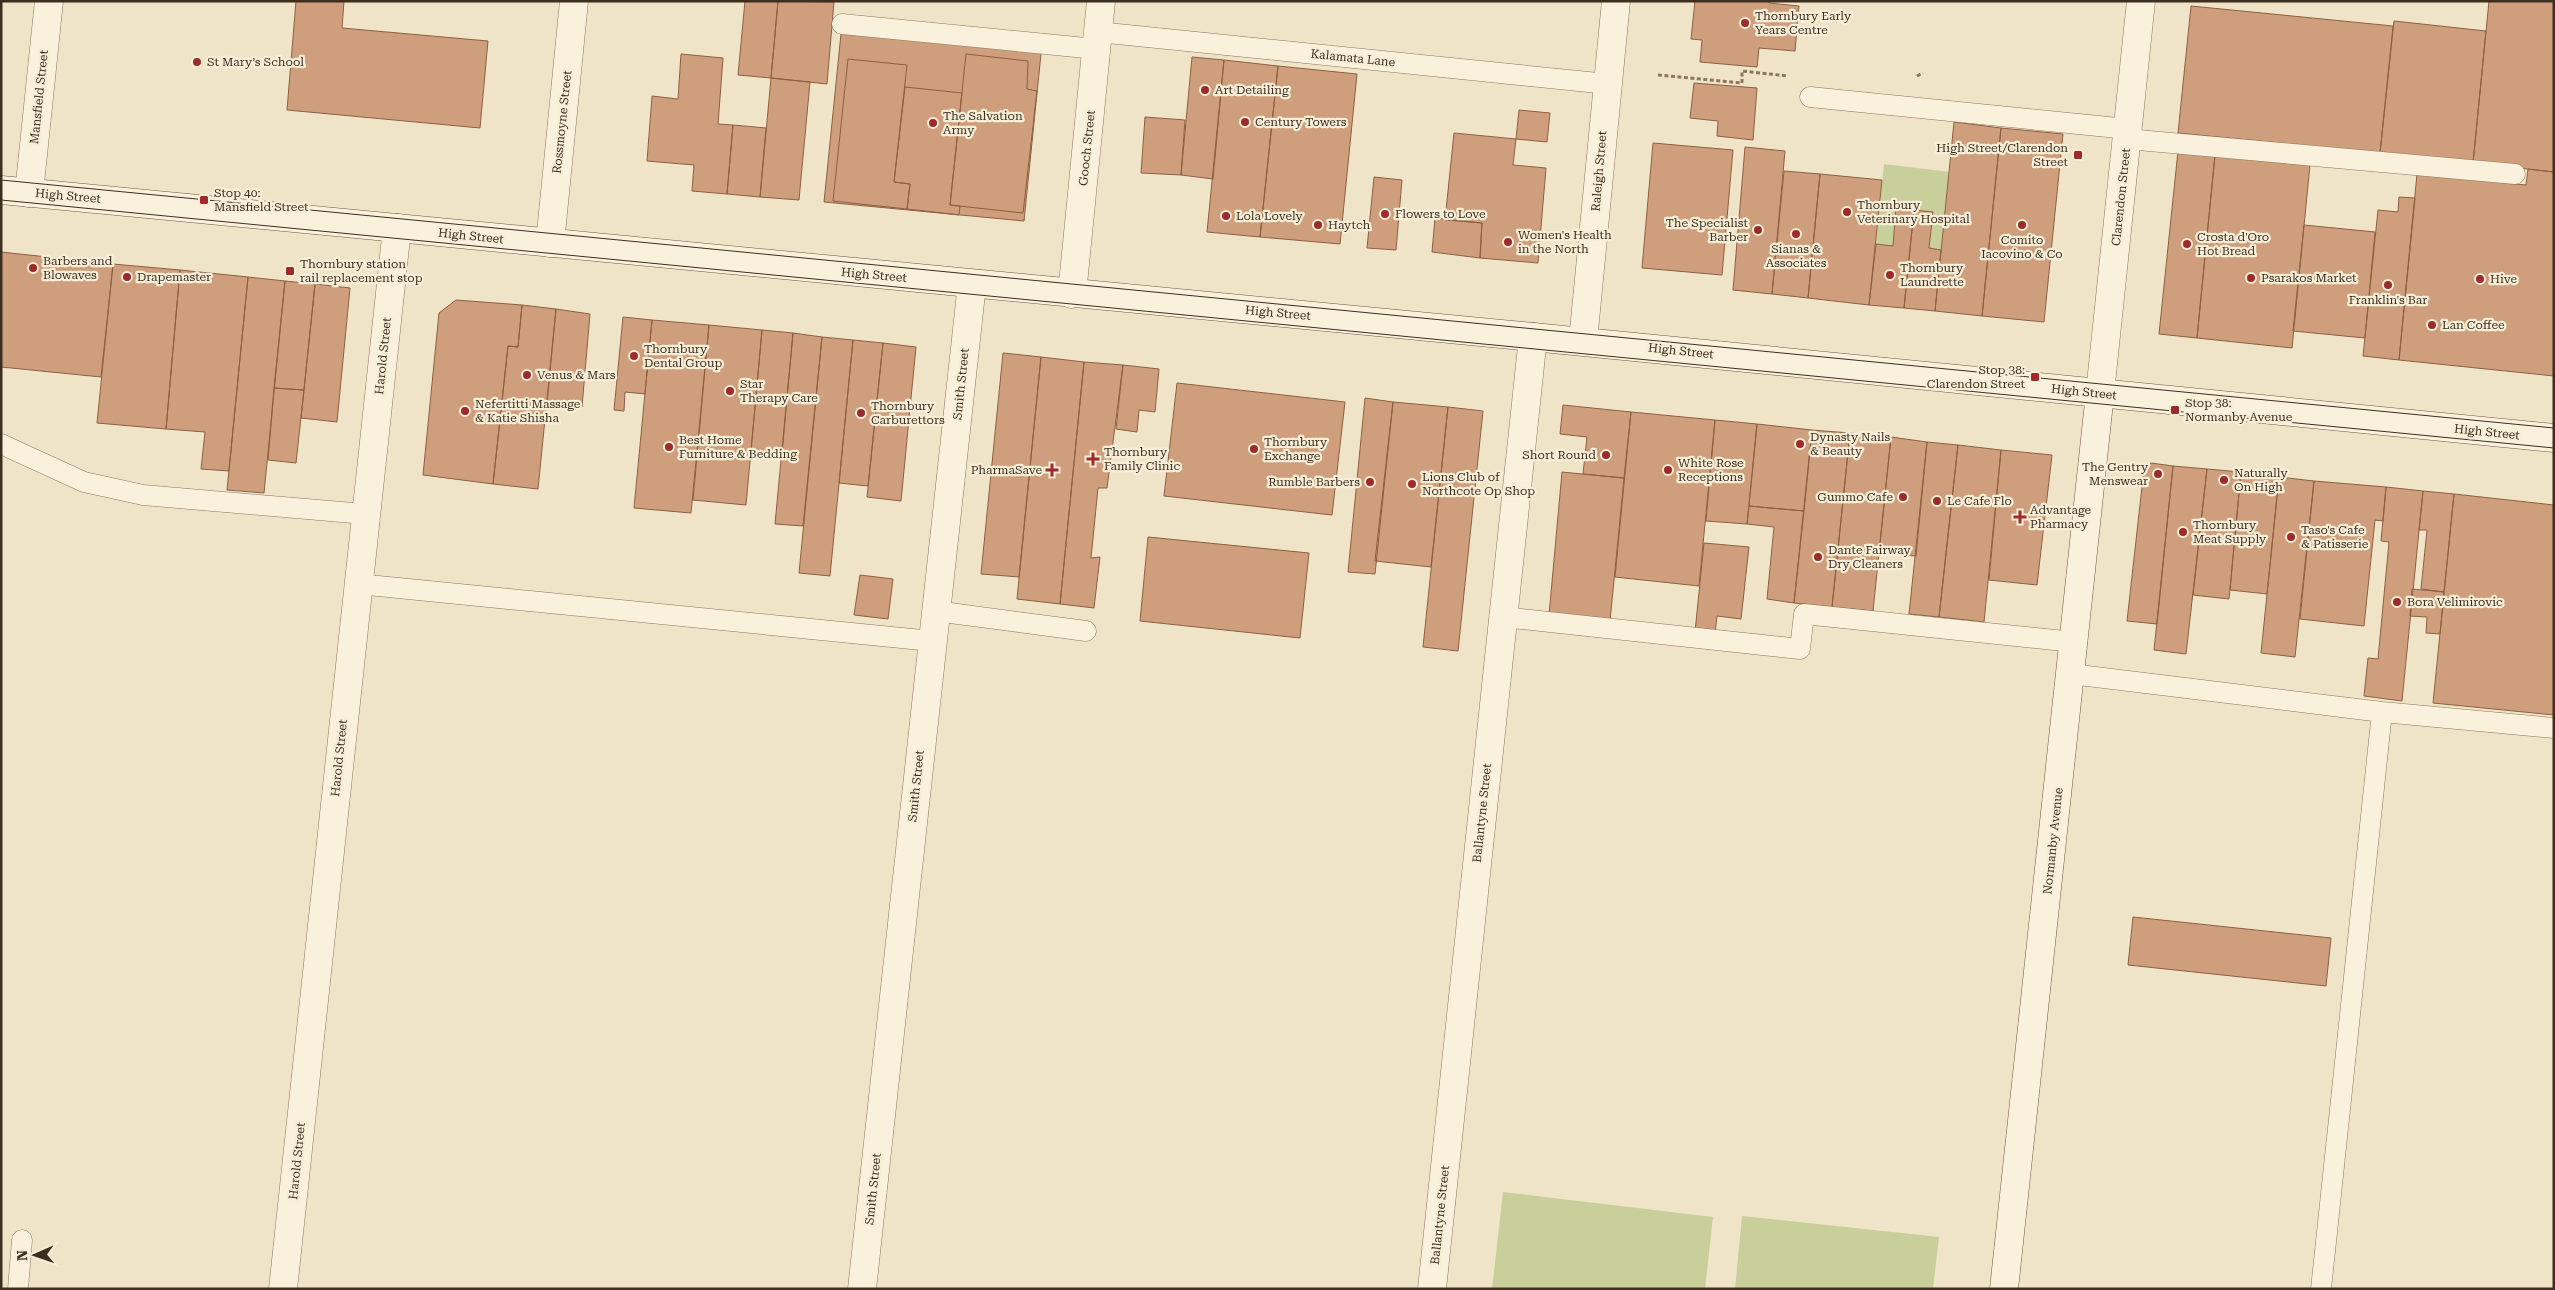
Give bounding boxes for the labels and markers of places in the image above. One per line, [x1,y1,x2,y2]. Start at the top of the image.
place label: Thornbury Early Years Centre [1755,9,1852,37]
marker: Thornbury Early Years Centre [1739,17,1751,29]
place label: St Mary’s School [207,55,304,69]
marker: St Mary’s School [191,56,203,68]
place label: Art Detailing [1215,83,1289,97]
marker: Art Detailing [1199,84,1211,96]
place label: The Salvation Army [943,109,1023,137]
place label: Century Towers [1255,115,1347,129]
marker: Century Towers [1239,116,1251,128]
marker: The Salvation Army [927,117,939,129]
place label: High Street/Clarendon Street [1936,141,2069,169]
marker: High Street/Clarendon Street [2072,149,2084,161]
place label: Stop 40: Mansfield Street [214,186,309,214]
marker: Stop 40: Mansfield Street [198,194,210,206]
place label: Thornbury Veterinary Hospital [1857,198,1970,226]
marker: Thornbury Veterinary Hospital [1841,206,1853,218]
place label: Flowers to Love [1395,207,1486,221]
marker: Flowers to Love [1379,208,1391,220]
place label: Lola Lovely [1236,209,1304,223]
marker: Lola Lovely [1220,210,1232,222]
place label: The Specialist Barber [1666,216,1749,244]
place label: Haytch [1328,218,1371,232]
marker: Haytch [1312,219,1324,231]
marker: Comito Iacovino & Co [2016,219,2028,231]
marker: The Specialist Barber [1752,224,1764,236]
place label: Women's Health in the North [1518,228,1612,256]
marker: Sianas & Associates [1790,228,1802,240]
place label: Crosta d'Oro Hot Bread [2197,230,2269,258]
place label: Comito Iacovino & Co [1981,233,2063,261]
marker: Women's Health in the North [1502,236,1514,248]
marker: Crosta d'Oro Hot Bread [2181,238,2193,250]
place label: Sianas & Associates [1766,242,1827,270]
place label: Barbers and Blowaves [43,254,113,282]
place label: Thornbury station rail replacement stop [300,257,423,285]
place label: Thornbury Laundrette [1900,261,1964,289]
marker: Barbers and Blowaves [27,262,39,274]
marker: Thornbury station rail replacement stop [284,265,296,277]
marker: Thornbury Laundrette [1884,269,1896,281]
place label: Drapemaster [137,270,211,284]
marker: Drapemaster [121,271,133,283]
place label: Psarakos Market [2261,271,2357,285]
marker: Psarakos Market [2245,272,2257,284]
place label: Hive [2490,272,2518,286]
marker: Hive [2474,273,2486,285]
marker: Franklin's Bar [2382,279,2394,291]
place label: Franklin's Bar [2349,293,2427,307]
place label: Lan Coffee [2442,318,2505,332]
marker: Lan Coffee [2426,319,2438,331]
place label: Thornbury Dental Group [644,342,722,370]
marker: Thornbury Dental Group [628,350,640,362]
place label: Stop 38: Clarendon Street [1927,363,2026,391]
place label: Venus & Mars [537,368,616,382]
marker: Venus & Mars [521,369,533,381]
marker: Stop 38: Clarendon Street [2029,371,2041,383]
place label: Star Therapy Care [740,377,818,405]
marker: Star Therapy Care [724,385,736,397]
place label: Stop 38: Normanby Avenue [2185,396,2293,424]
place label: Nefertitti Massage & Katie Shisha [475,397,581,425]
place label: Thornbury Carburettors [871,399,945,427]
marker: Stop 38: Normanby Avenue [2169,404,2181,416]
marker: Nefertitti Massage & Katie Shisha [459,405,471,417]
marker: Thornbury Carburettors [855,407,867,419]
place label: Dynasty Nails & Beauty [1810,430,1891,458]
place label: Best Home Furniture & Bedding [679,433,797,461]
place label: Thornbury Exchange [1264,435,1328,463]
marker: Dynasty Nails & Beauty [1794,438,1806,450]
marker: Best Home Furniture & Bedding [663,441,675,453]
marker: Thornbury Exchange [1248,443,1260,455]
place label: Thornbury Family Clinic [1104,445,1180,473]
place label: Short Round [1522,448,1596,462]
marker: Short Round [1600,449,1612,461]
marker: Thornbury Family Clinic [1086,452,1100,466]
place label: White Rose Receptions [1678,456,1744,484]
place label: The Gentry Menswear [2082,460,2149,488]
place label: PharmaSave [971,463,1042,477]
marker: PharmaSave [1046,464,1058,476]
marker: White Rose Receptions [1662,464,1674,476]
place label: Naturally On High [2234,466,2289,494]
marker: The Gentry Menswear [2152,468,2164,480]
place label: Lions Club of Northcote Op Shop [1422,470,1535,498]
marker: Naturally On High [2218,474,2230,486]
place label: Rumble Barbers [1268,475,1360,489]
marker: Rumble Barbers [1364,476,1376,488]
marker: Lions Club of Northcote Op Shop [1406,478,1418,490]
place label: Gummo Cafe [1817,490,1893,504]
marker: Gummo Cafe [1897,491,1909,503]
place label: Le Cafe Flo [1947,494,2012,508]
marker: Le Cafe Flo [1931,495,1943,507]
place label: Advantage Pharmacy [2030,503,2091,531]
marker: Advantage Pharmacy [2014,511,2026,523]
place label: Thornbury Meat Supply [2193,518,2267,546]
place label: Taso's Cafe & Patisserie [2301,523,2369,551]
marker: Thornbury Meat Supply [2177,526,2189,538]
marker: Taso's Cafe & Patisserie [2285,531,2297,543]
place label: Dante Fairway Dry Cleaners [1828,543,1912,571]
marker: Dante Fairway Dry Cleaners [1812,551,1824,563]
place label: Bora Velimirovic [2407,595,2503,609]
marker: Bora Velimirovic [2391,596,2403,608]

